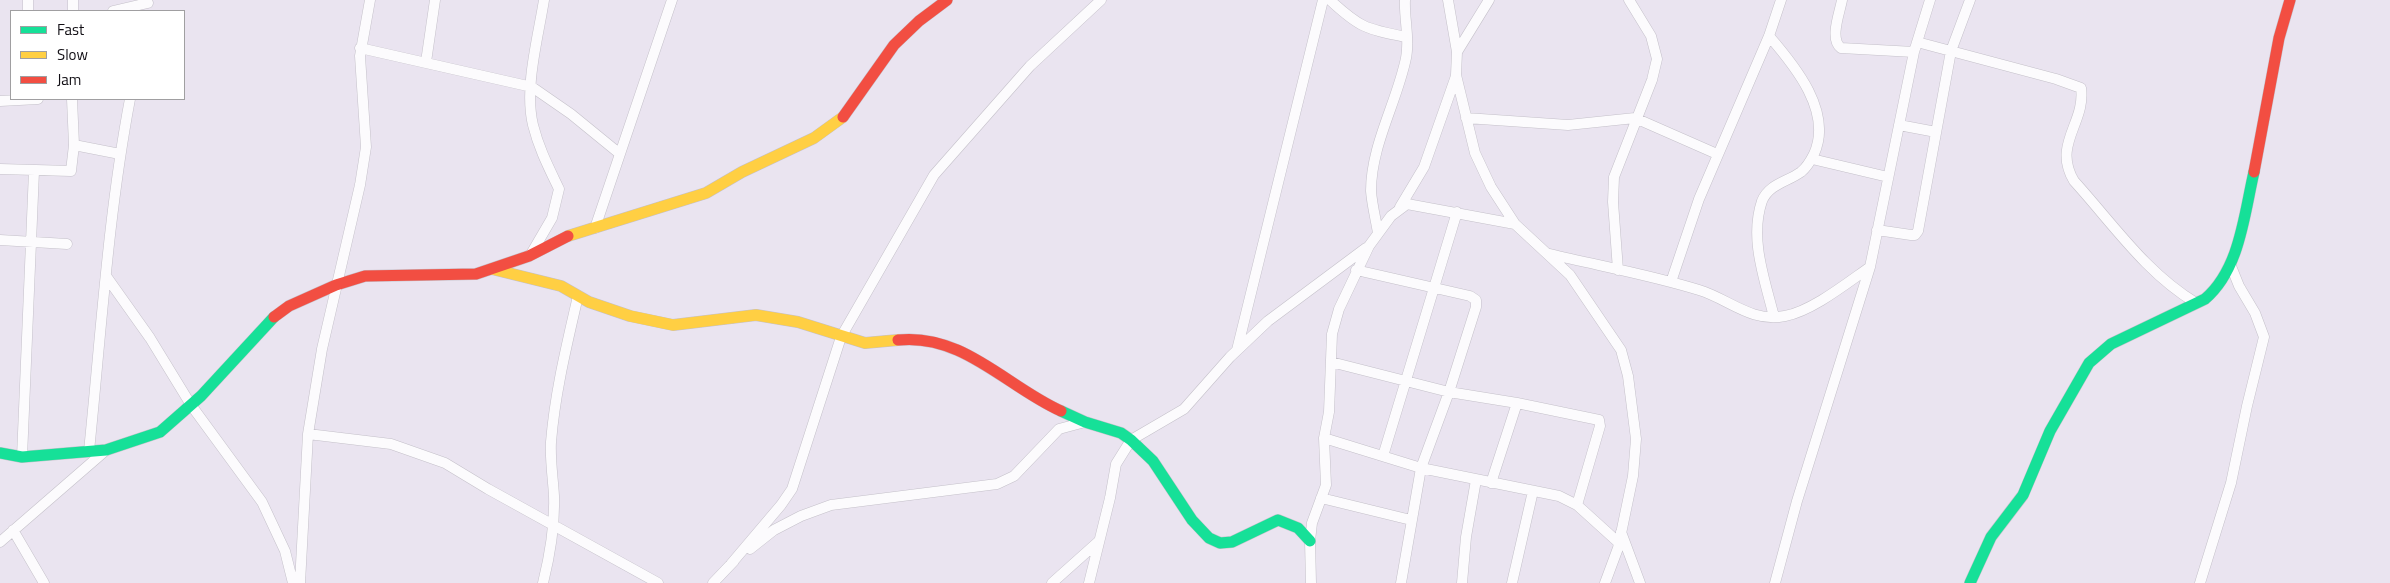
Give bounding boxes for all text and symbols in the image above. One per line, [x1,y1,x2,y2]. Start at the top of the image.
legend [10,10,185,100]
text: Fast [57,18,84,41]
text: Slow [57,43,88,66]
text: Jam [57,68,81,91]

